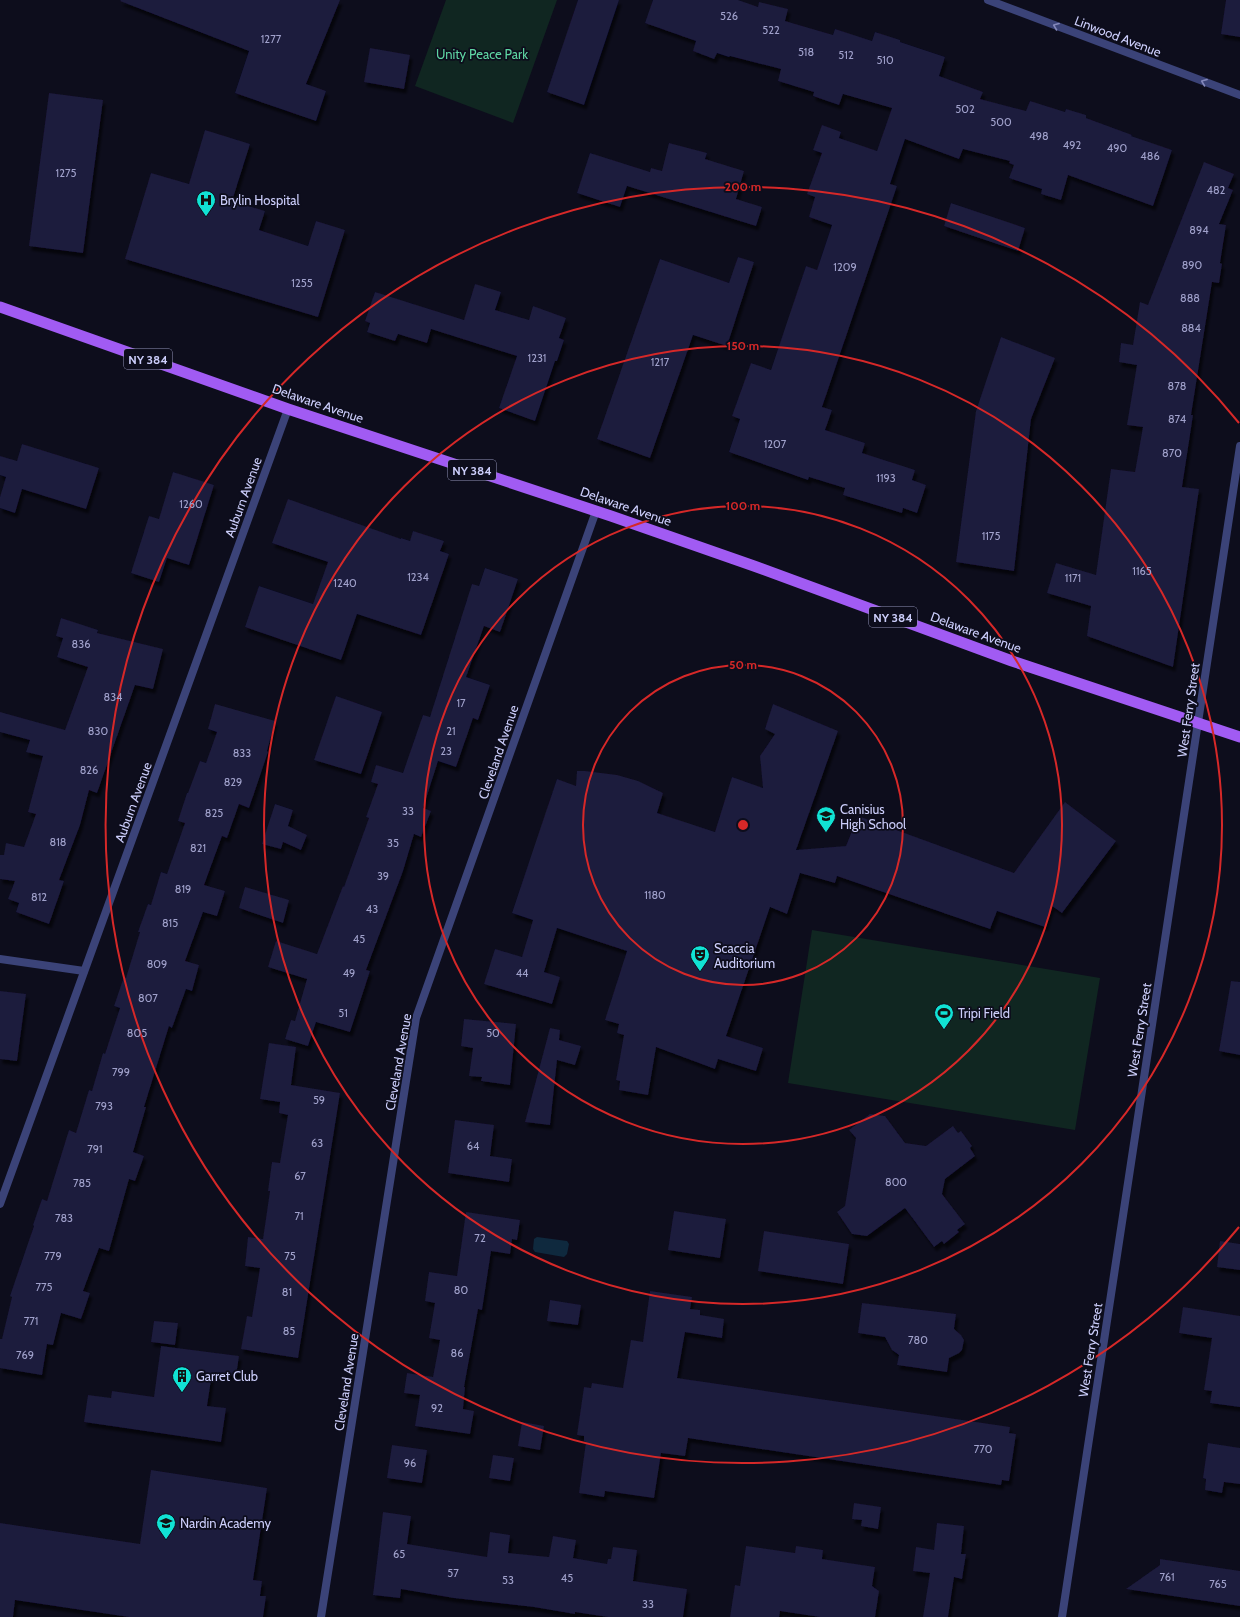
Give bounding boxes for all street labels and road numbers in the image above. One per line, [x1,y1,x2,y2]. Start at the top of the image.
street label: Linwood Avenue [1072,12,1164,60]
road number: NY 384 [124,349,172,369]
street label: Delaware Avenue [270,380,366,426]
street label: Auburn Avenue [221,454,265,539]
road number: NY 384 [448,460,496,480]
street label: Delaware Avenue [578,483,674,529]
road number: NY 384 [869,607,917,627]
street label: Delaware Avenue [928,608,1024,656]
street label: West Ferry Street [1173,661,1203,758]
street label: Cleveland Avenue [474,703,522,801]
street label: Auburn Avenue [111,759,155,844]
street label: West Ferry Street [1124,981,1154,1078]
street label: Cleveland Avenue [382,1012,414,1112]
street label: West Ferry Street [1075,1301,1105,1398]
street label: Cleveland Avenue [330,1332,362,1432]

